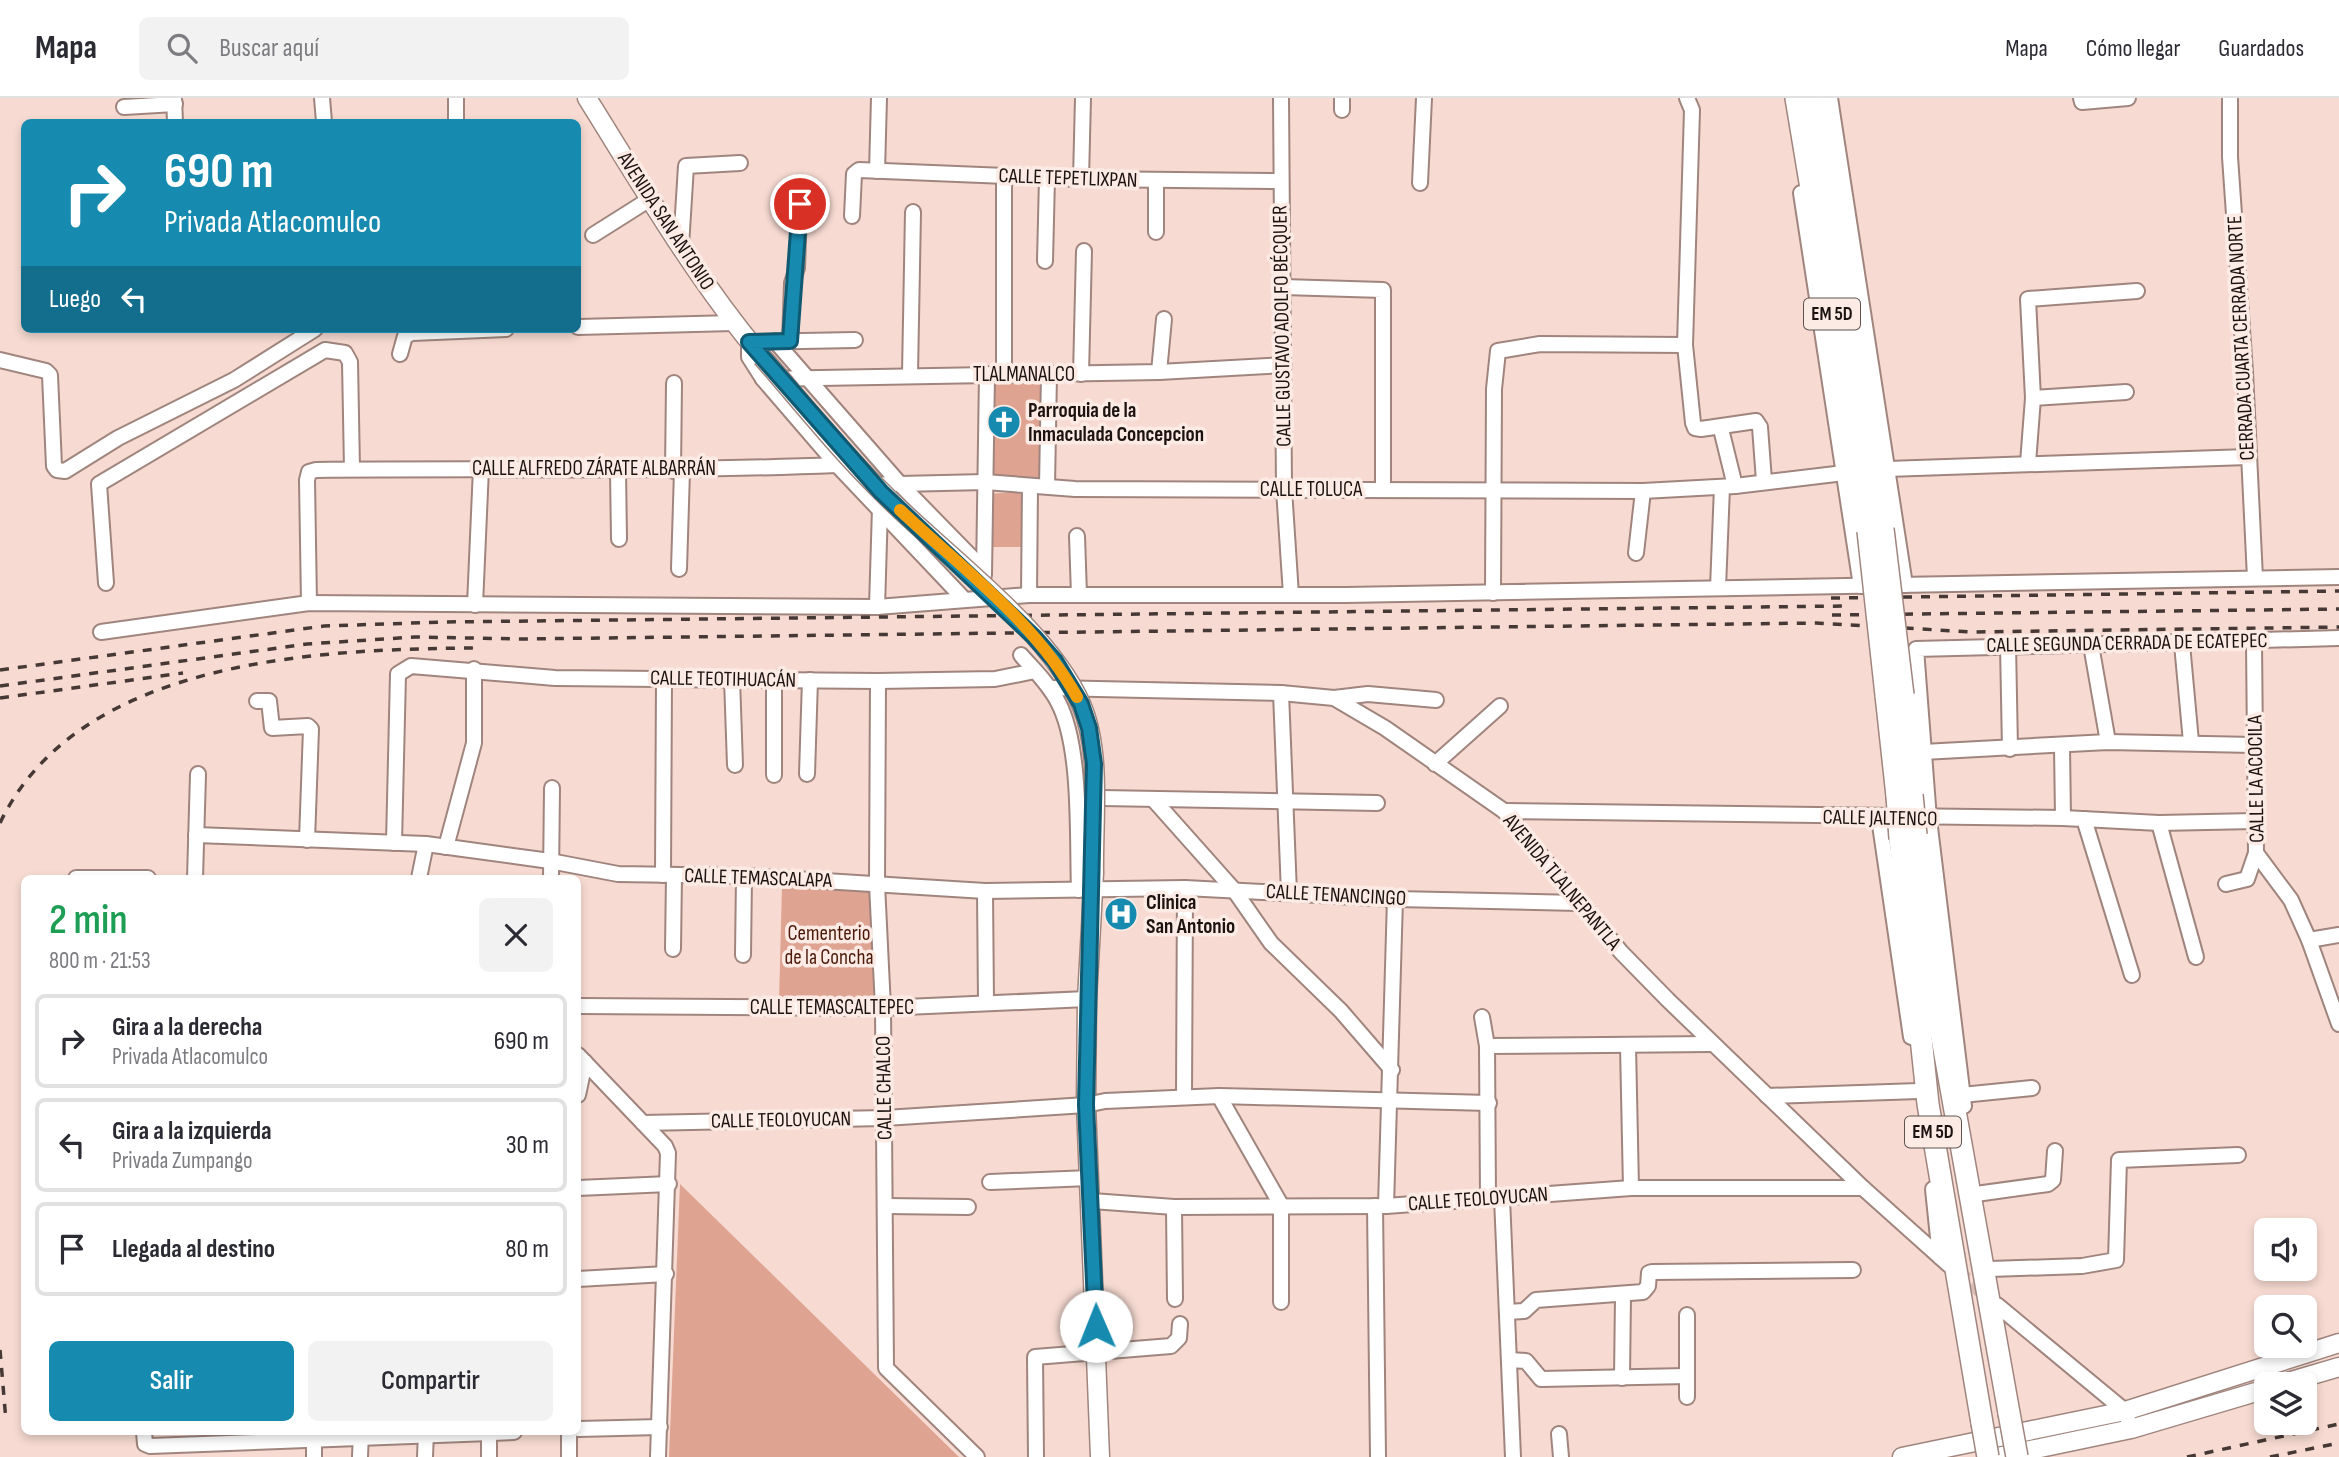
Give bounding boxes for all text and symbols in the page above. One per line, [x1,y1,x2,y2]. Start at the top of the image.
search box [139,17,629,80]
text: Mapa [35,28,97,68]
icon: search [163,29,201,67]
text: Buscar aquí [219,33,319,64]
text: Mapa [2005,34,2048,63]
text: Cómo llegar [2086,34,2180,63]
text: Guardados [2218,34,2304,63]
text: 690 m [164,143,274,202]
icon: right [49,147,140,238]
street label: AVENIDA SAN ANTONIO [612,147,720,295]
street label: CALLE TEPETLIXPAN [998,163,1138,193]
pin [770,174,830,234]
icon: arrive [781,185,819,223]
text: Privada Atlacomulco [164,203,381,242]
street label: CALLE GUSTAVO ADOLFO BÉCQUER [1267,205,1297,447]
street label: CERRADA CUARTA CERRADA NORTE [2222,215,2260,461]
icon: left [115,280,153,318]
text: Luego [49,284,101,315]
road number: EM 5D [1804,298,1860,330]
street label: TLALMANALCO [973,362,1075,387]
place label: Parroquia de la Inmaculada Concepcion [1028,398,1204,447]
church icon: Parroquia de la Inmaculada Concepcion [985,403,1023,441]
street label: CALLE ALFREDO ZÁRATE ALBARRÁN [472,456,716,481]
street label: CALLE TOLUCA [1260,477,1363,502]
street label: CALLE SEGUNDA CERRADA DE ECATEPEC [1986,628,2268,658]
street label: CALLE TEOTIHUACÁN [650,665,796,693]
street label: CALLE LA ACOCILA [2242,714,2270,843]
street label: CALLE JALTENCO [1822,805,1938,831]
street label: AVENIDA TLALNEPANTLA [1497,808,1627,956]
street label: CALLE TEMASCALAPA [684,863,833,893]
street label: CALLE TENANCINGO [1265,879,1407,911]
place label: Clinica San Antonio [1146,890,1235,939]
text: 2 min [49,895,128,946]
hospital icon: Clinica San Antonio [1102,895,1140,933]
button: close [479,898,553,972]
park label: Cementerio de la Concha [784,921,874,970]
text: 800 m · 21:53 [49,947,151,975]
street label: CALLE TEMASCALTEPEC [750,995,914,1020]
text: Gira a la derecha [112,1012,262,1043]
icon: right [53,1022,91,1060]
text: 690 m [494,1026,549,1057]
street label: CALLE CHALCO [871,1036,897,1140]
text: Privada Atlacomulco [112,1043,268,1071]
street label: CALLE TEOLOYUCAN [711,1106,851,1134]
text: Gira a la izquierda [112,1116,272,1147]
road number: EM 5D [1905,1116,1961,1148]
icon: left [53,1126,91,1164]
text: 30 m [506,1130,549,1161]
text: Privada Zumpango [112,1147,253,1175]
street label: CALLE TEOLOYUCAN [1407,1182,1549,1216]
map controls [2254,1218,2317,1435]
button: sound [2254,1218,2317,1281]
icon: arrive [53,1230,91,1268]
text: Llegada al destino [112,1234,275,1265]
text: 80 m [505,1234,549,1265]
position arrow [1059,1289,1133,1363]
button: search [2254,1295,2317,1358]
button: Salir [49,1341,294,1421]
button: Compartir [308,1341,553,1421]
button: layers [2254,1372,2317,1435]

